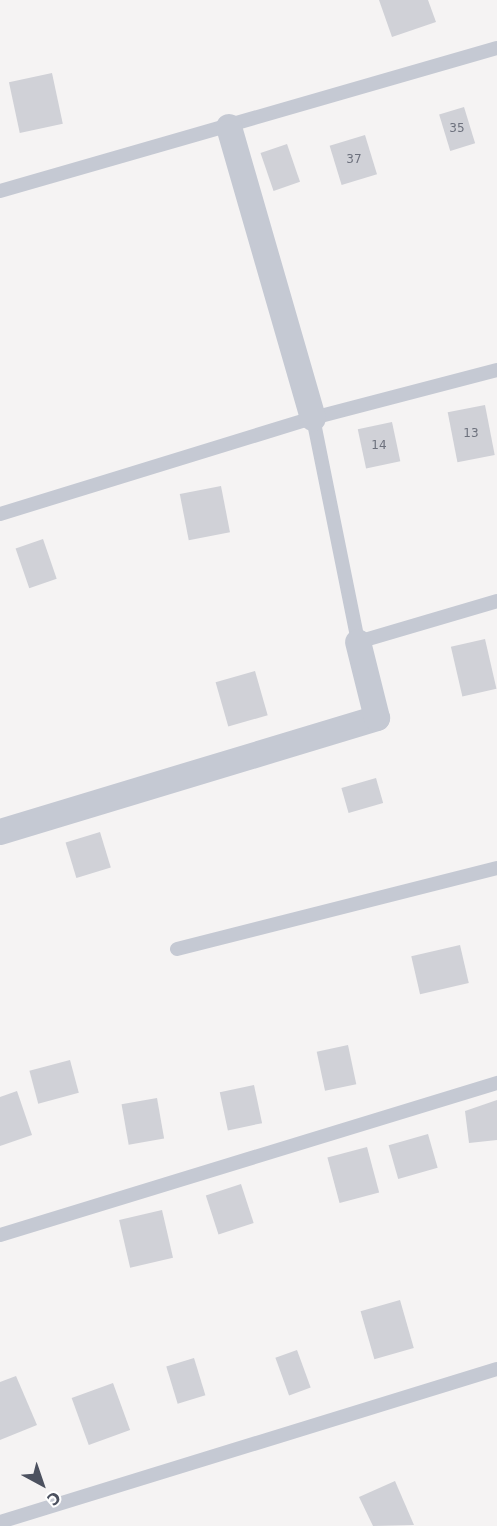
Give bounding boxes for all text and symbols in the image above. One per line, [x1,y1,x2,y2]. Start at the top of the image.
house number: 35 [449,122,465,136]
house number: 37 [346,153,362,167]
house number: 13 [463,427,479,441]
house number: 14 [371,439,387,453]
north arrow [12,1454,72,1514]
text: С [43,1487,64,1509]

